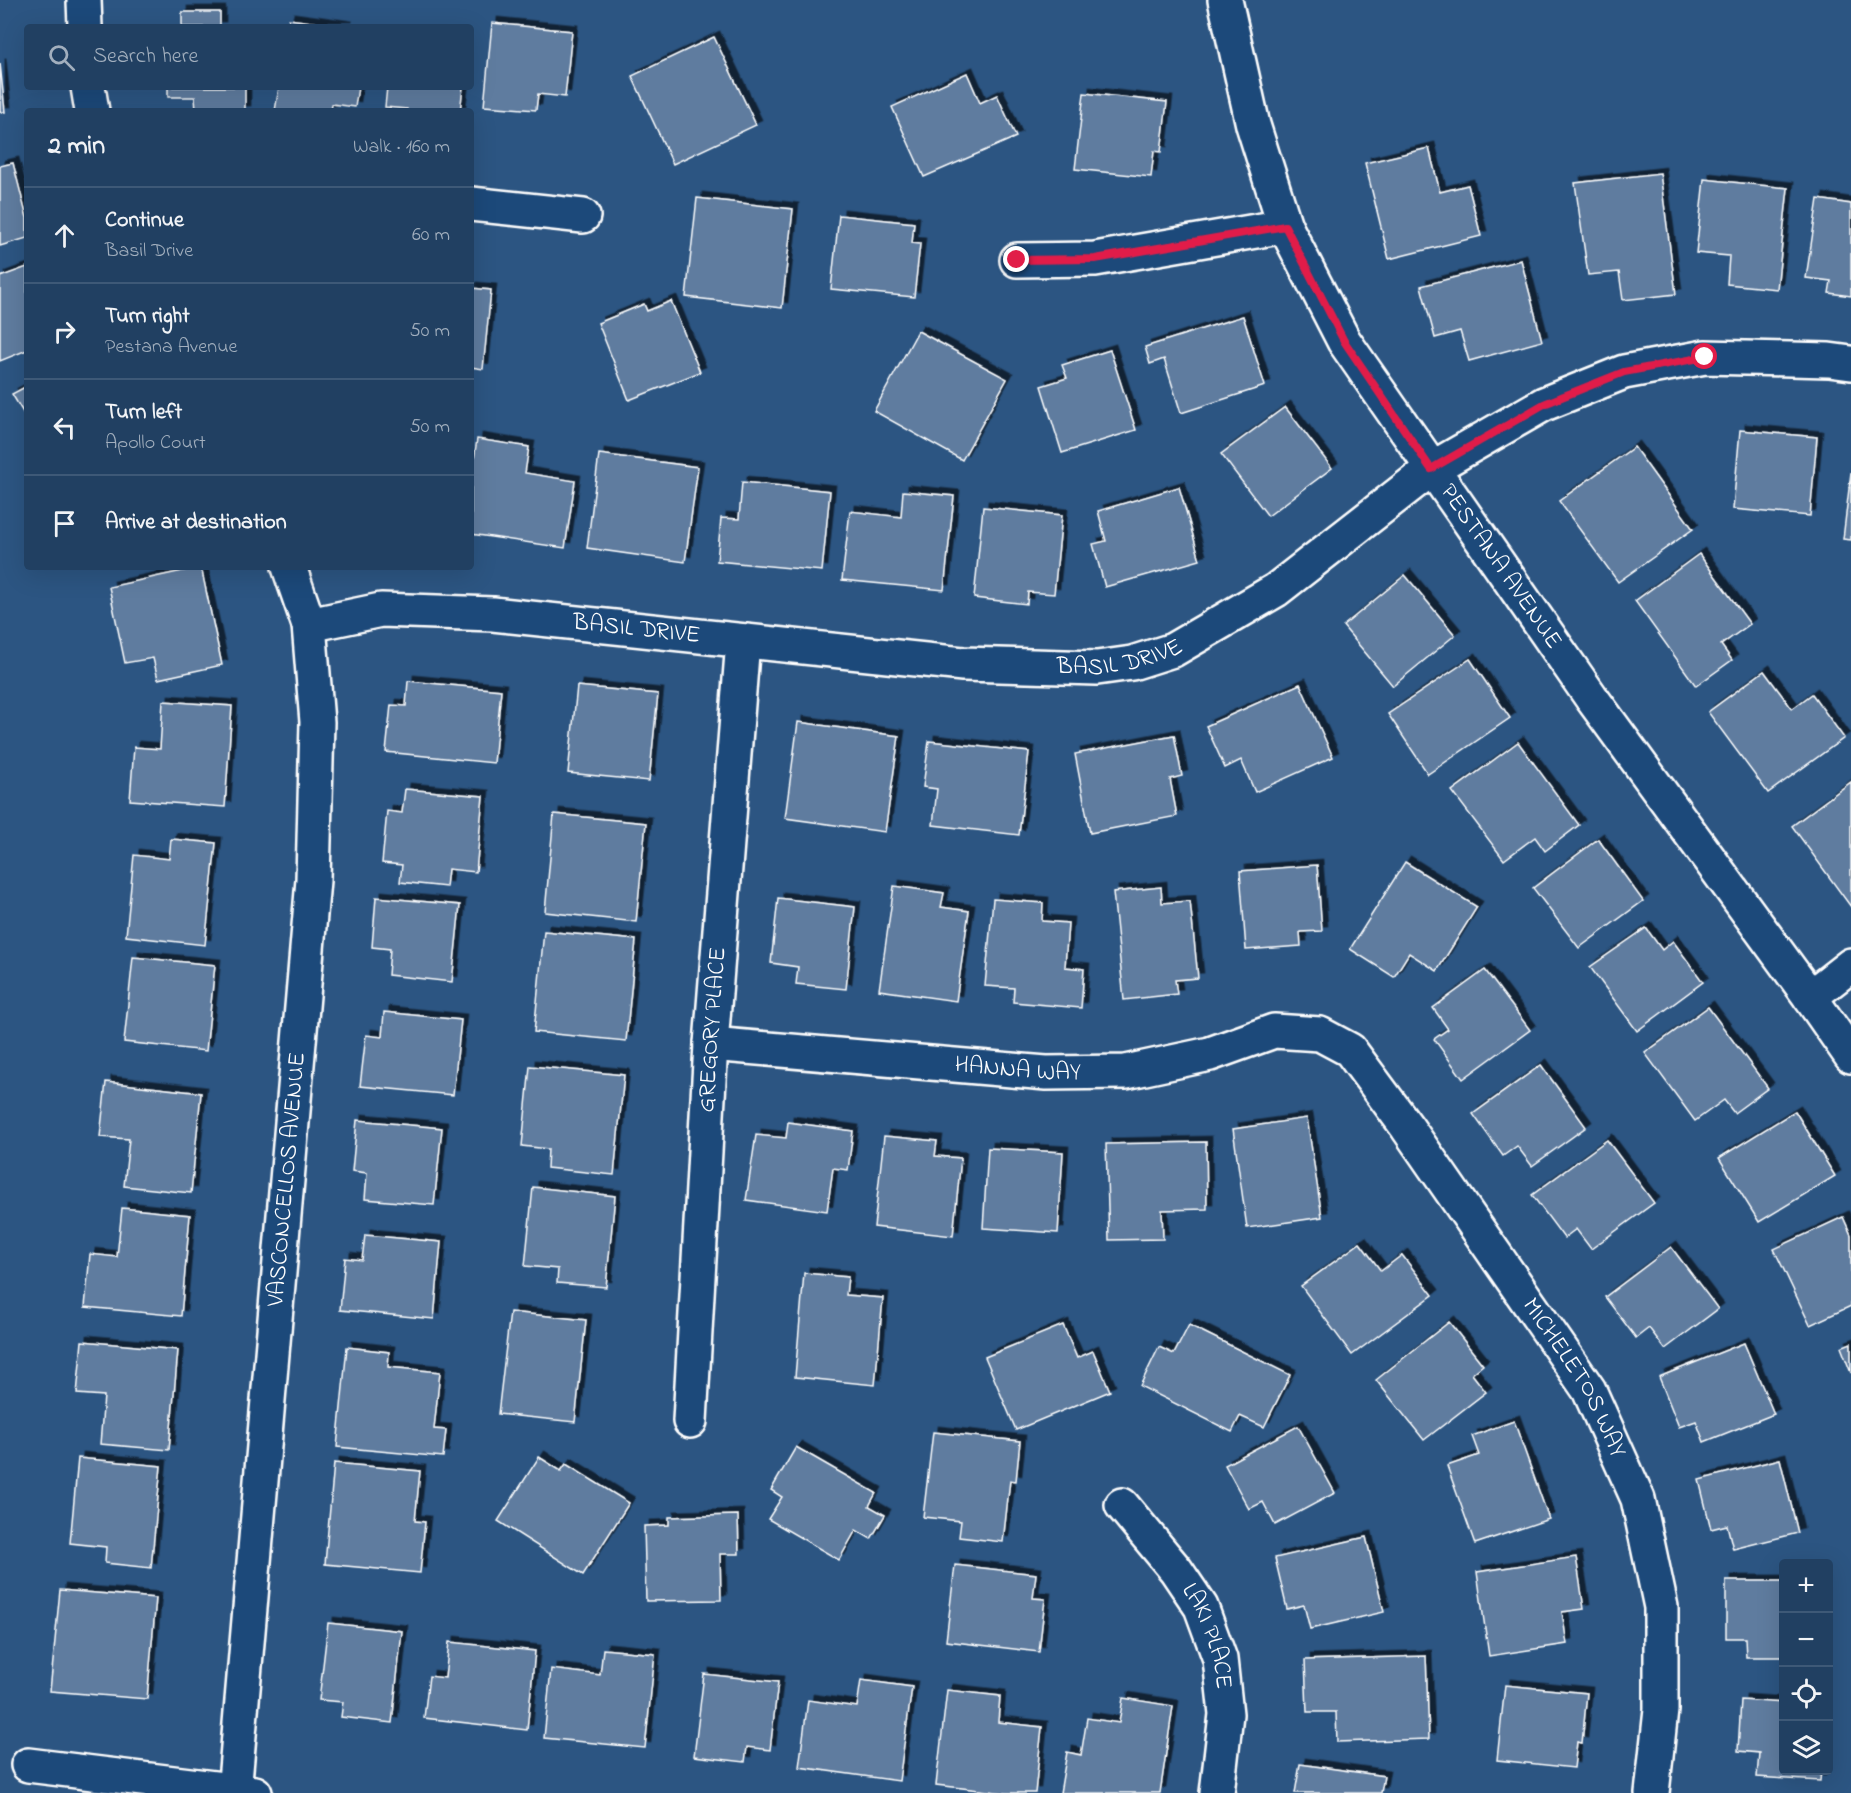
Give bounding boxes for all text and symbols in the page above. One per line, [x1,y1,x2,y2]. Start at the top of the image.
search box [24,24,474,90]
icon: search [45,41,78,74]
text: Search here [93,41,198,73]
text: 2 min [48,128,105,166]
text: Walk · 160 m [353,133,450,162]
text: Continue [105,205,184,237]
icon: ahead [48,219,81,252]
text: 60 m [412,221,450,250]
text: Basil Drive [105,237,193,266]
route end [1003,246,1029,272]
text: Turn right [105,301,190,333]
icon: right [48,315,81,348]
text: 50 m [409,317,450,346]
text: Pestana Avenue [105,333,238,362]
route start [1691,343,1717,369]
text: Turn left [105,397,182,429]
icon: left [48,411,81,444]
text: 50 m [409,413,450,442]
text: Apollo Court [105,429,206,458]
street label: PESTANA AVENUE [1431,477,1570,657]
icon: arrive [48,507,81,540]
text: Arrive at destination [105,507,287,539]
street label: BASIL DRIVE [570,605,702,653]
street label: BASIL DRIVE [1055,630,1190,686]
street label: GREGORY PLACE [690,946,736,1113]
street label: HANNA WAY [953,1048,1081,1091]
street label: VASCONCELLOS AVENUE [259,1051,316,1309]
street label: MICHELETOS WAY [1513,1291,1635,1463]
map controls [1779,1559,1833,1775]
button: + [1779,1559,1833,1613]
street label: LAKI PLACE [1172,1576,1241,1691]
button: − [1779,1613,1833,1667]
button: locate [1779,1667,1833,1721]
button: layers [1779,1721,1833,1775]

